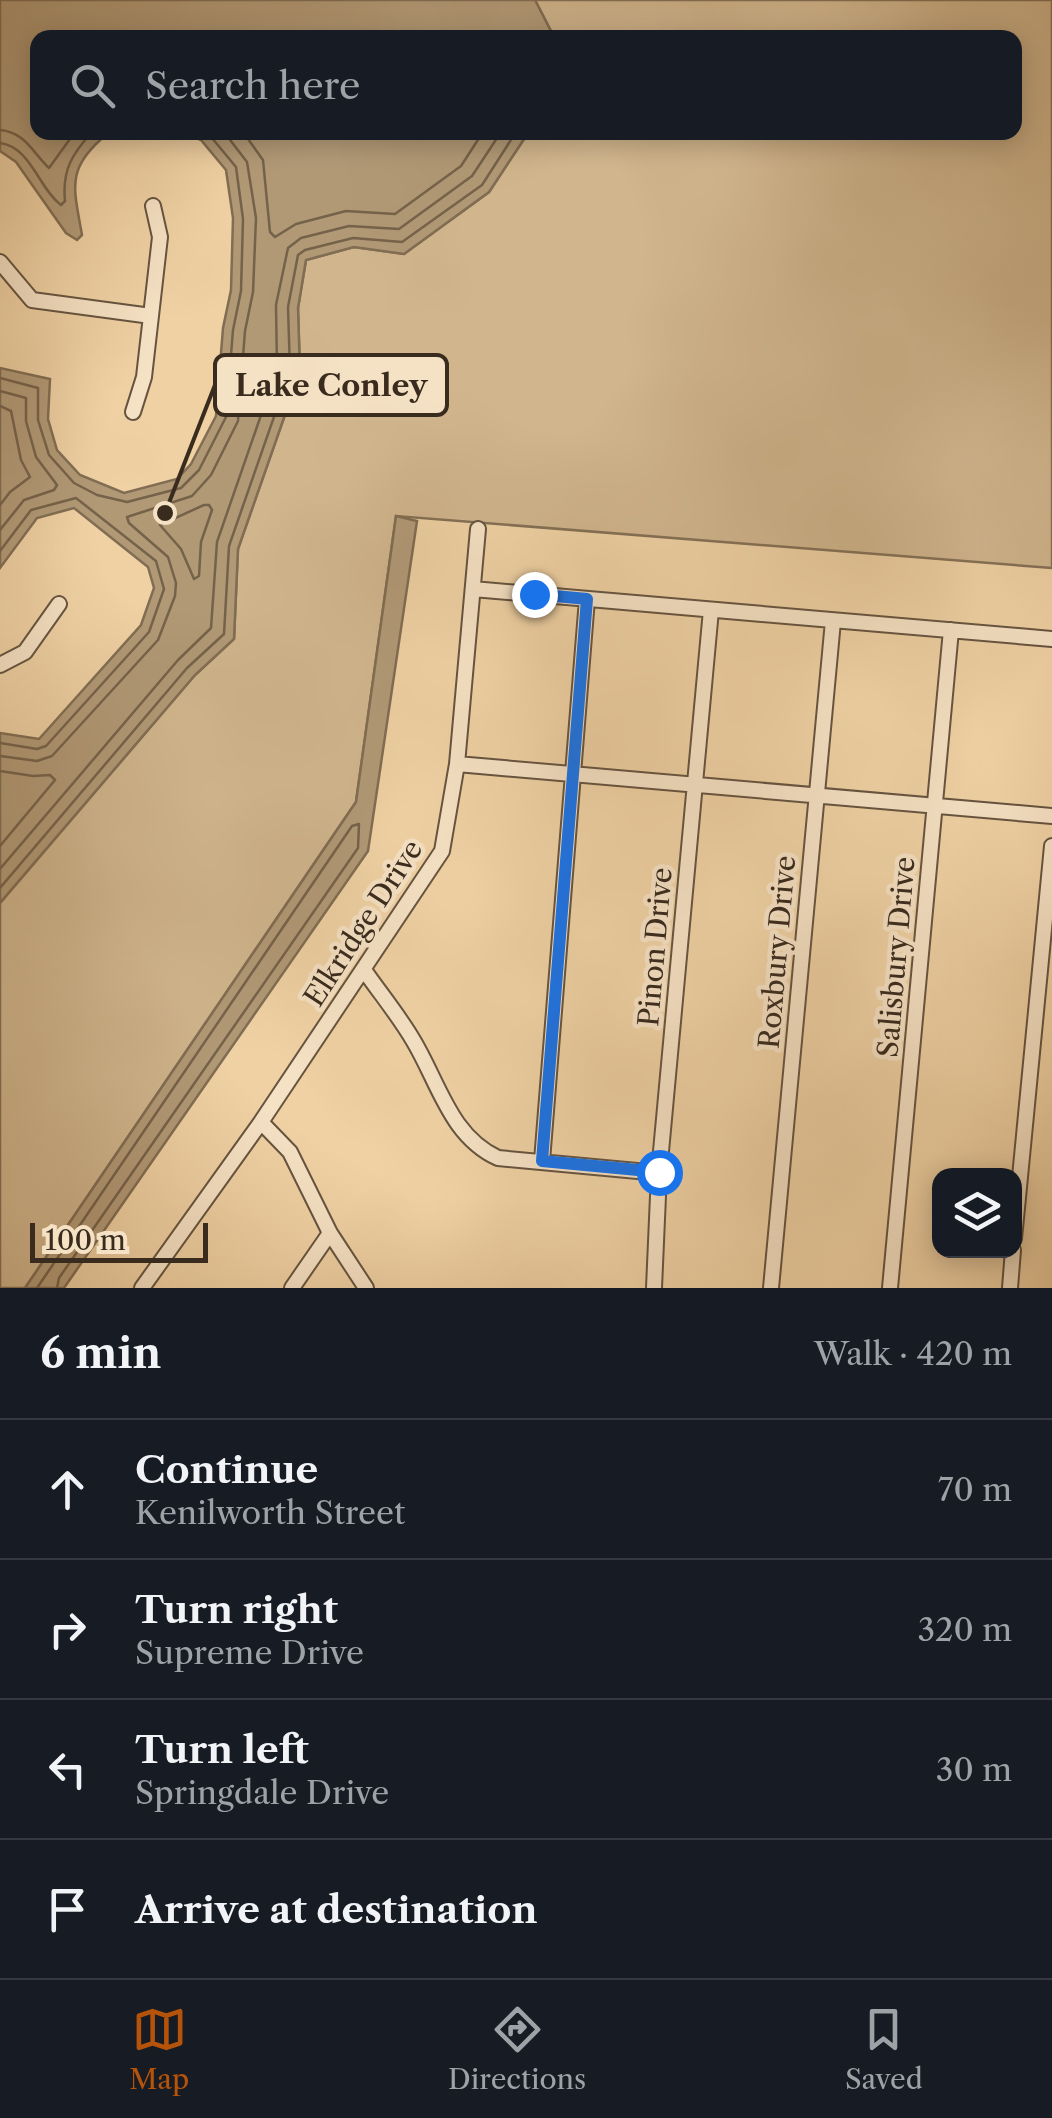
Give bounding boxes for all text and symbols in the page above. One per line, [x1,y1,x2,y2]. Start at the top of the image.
search box [30,30,1022,140]
icon: search [65,58,120,113]
text: Search here [145,62,360,109]
callout: Lake Conley [215,355,447,415]
text: Lake Conley [235,367,429,404]
route end [512,572,558,618]
street label: Elkridge Drive [297,833,429,1013]
street label: Roxbury Drive [752,854,802,1050]
street label: Salisbury Drive [870,855,922,1059]
street label: Pinon Drive [631,866,679,1028]
route start [637,1150,683,1196]
map controls [932,1168,1022,1258]
button: layers [932,1168,1022,1258]
scale bar [30,1218,208,1262]
text: 100 m [45,1223,126,1257]
text: 6 min [40,1327,161,1379]
text: Walk · 420 m [814,1334,1012,1373]
text: Continue [135,1446,318,1493]
icon: ahead [40,1462,95,1517]
text: 70 m [938,1470,1012,1509]
text: Kenilworth Street [135,1493,405,1532]
text: Turn right [135,1586,338,1633]
icon: right [40,1602,95,1657]
text: 320 m [917,1610,1012,1649]
text: Supreme Drive [135,1633,364,1672]
text: Turn left [135,1726,309,1773]
icon: left [40,1742,95,1797]
text: 30 m [936,1750,1012,1789]
text: Springdale Drive [135,1773,389,1812]
icon: arrive [40,1882,95,1937]
text: Arrive at destination [135,1886,538,1933]
tab: Map [129,2002,189,2096]
tab: Directions [448,2002,586,2096]
tab: Saved [845,2002,923,2096]

